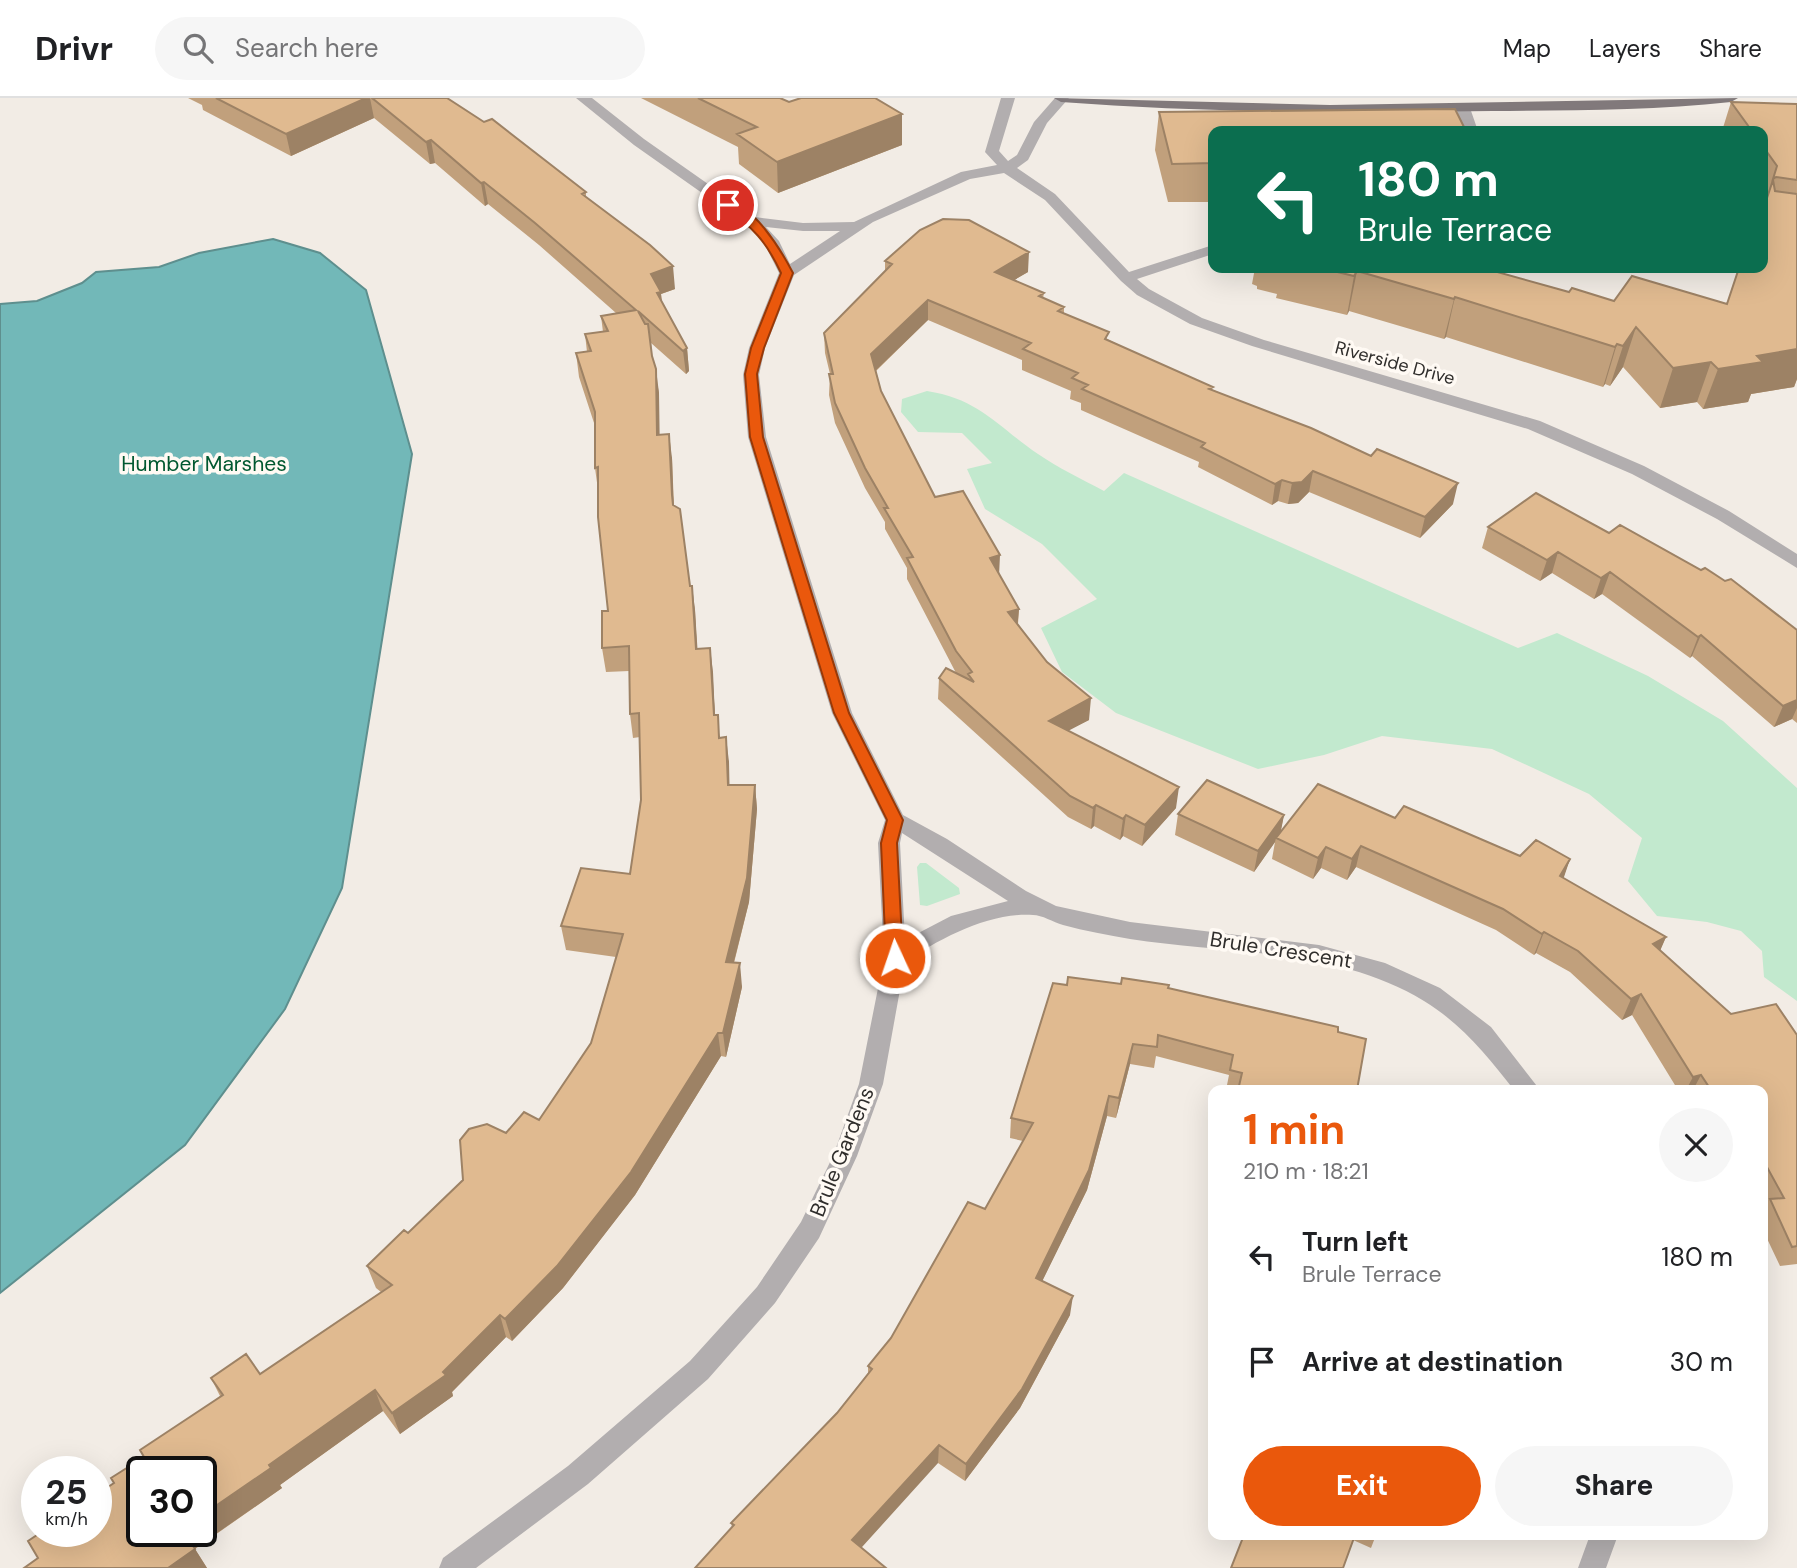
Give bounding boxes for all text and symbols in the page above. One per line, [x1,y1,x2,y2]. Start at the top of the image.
search box [155,17,645,80]
text: Drivr [35,27,113,70]
icon: search [179,29,217,67]
text: Search here [235,31,378,65]
text: Map [1503,33,1551,64]
text: Layers [1589,33,1661,64]
text: Share [1699,33,1762,64]
text: 180 m [1358,147,1499,211]
icon: left [1243,154,1334,245]
pin [698,175,758,235]
icon: arrive [709,186,747,224]
text: Brule Terrace [1358,209,1552,251]
street label: Riverside Drive [1332,335,1458,391]
park label: Humber Marshes [121,450,287,478]
position arrow [858,921,932,995]
street label: Brule Crescent [1208,925,1354,975]
street label: Brule Gardens [803,1083,881,1221]
text: 1 min [1243,1102,1345,1157]
button: close [1659,1108,1733,1182]
text: 210 m · 18:21 [1243,1156,1369,1186]
text: Turn left [1302,1225,1409,1259]
icon: left [1243,1238,1281,1276]
text: 180 m [1661,1240,1733,1274]
text: Brule Terrace [1302,1259,1442,1289]
icon: arrive [1243,1343,1281,1381]
text: Arrive at destination [1302,1345,1563,1379]
text: 30 m [1670,1345,1733,1379]
button: Exit [1243,1446,1481,1526]
button: Share [1495,1446,1733,1526]
speed limit sign: 30 [126,1456,217,1547]
text: 25 [46,1469,87,1515]
text: km/h [45,1507,88,1531]

